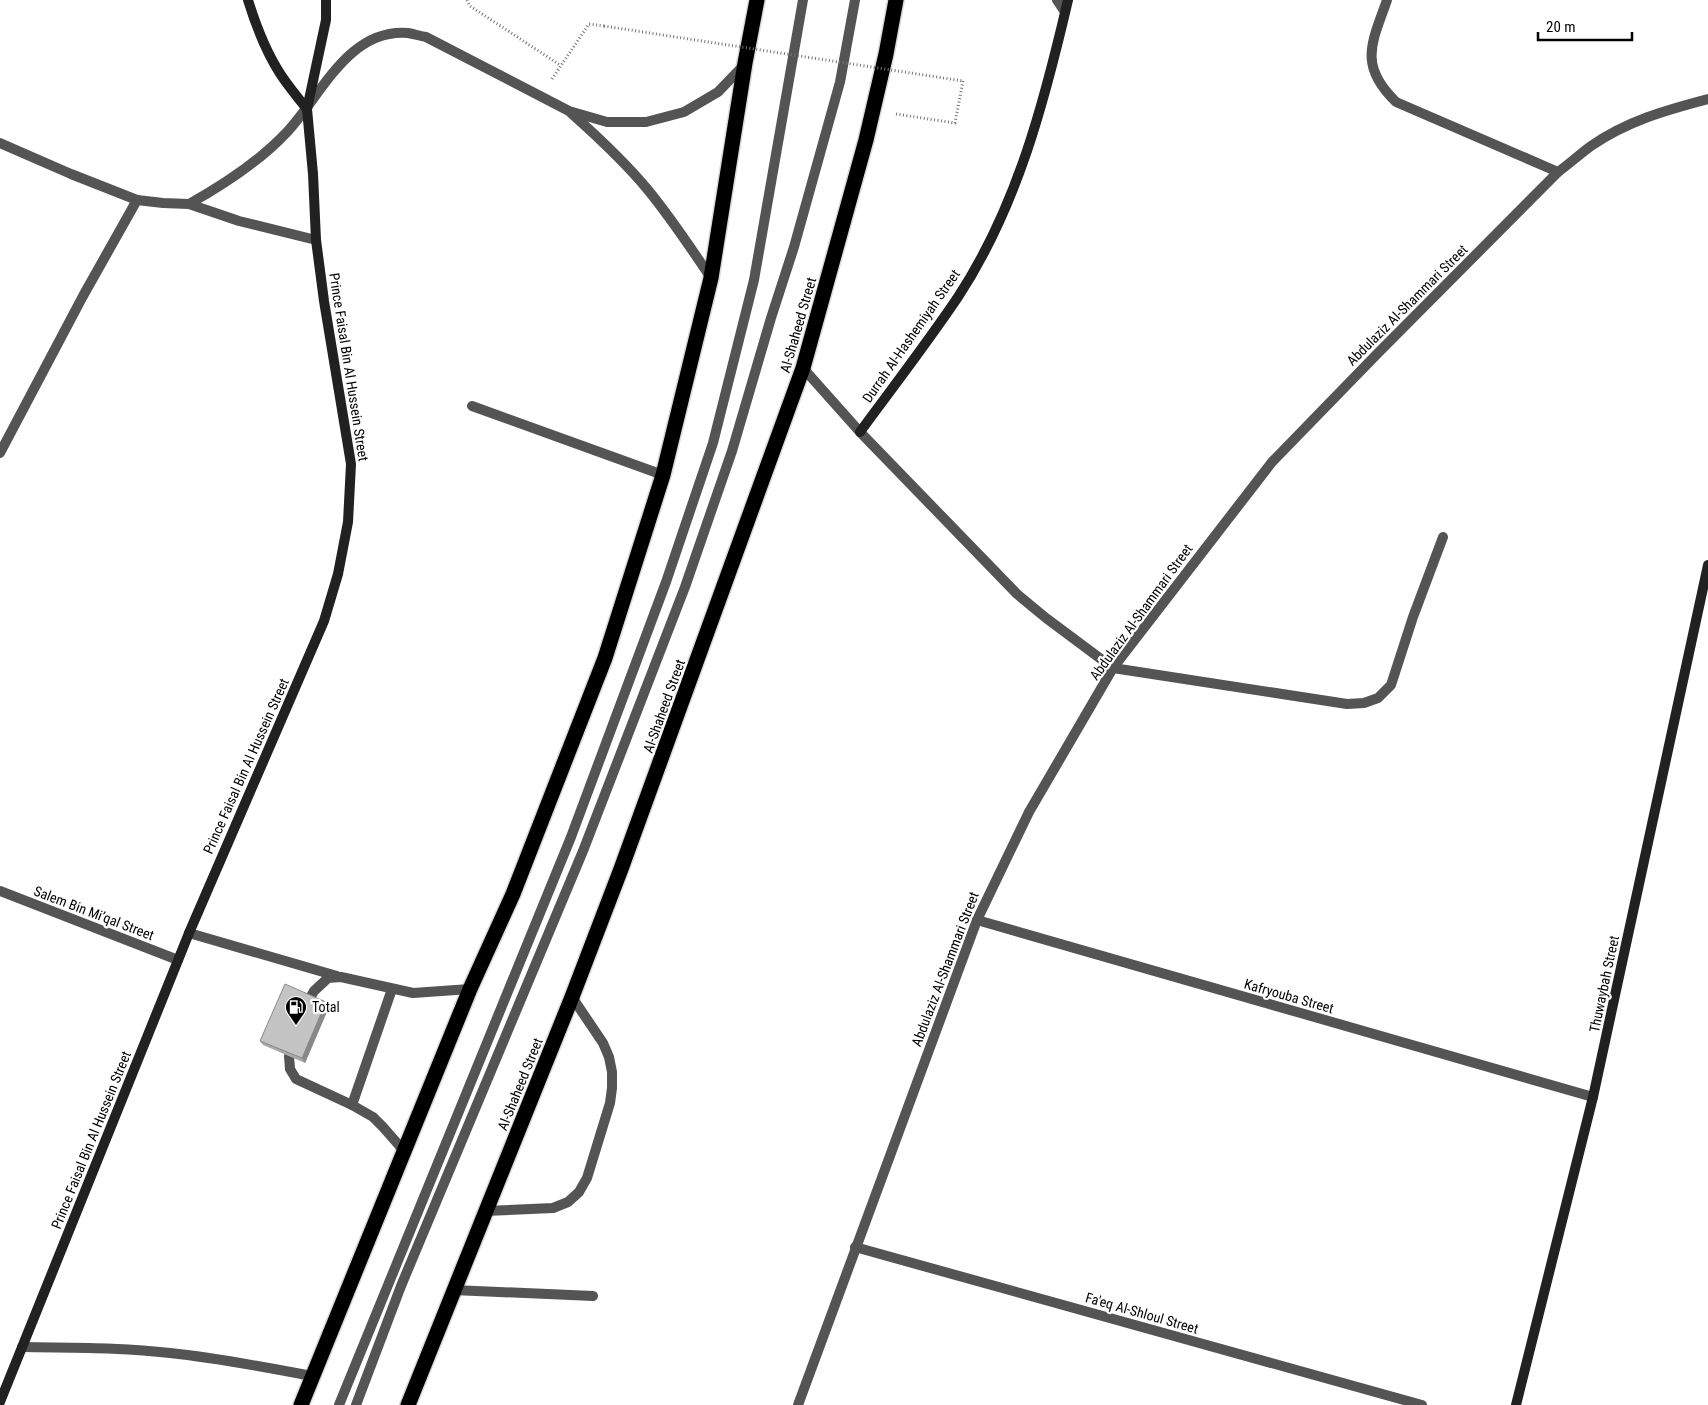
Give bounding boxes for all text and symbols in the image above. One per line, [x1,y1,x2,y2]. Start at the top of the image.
scale bar [1538,10,1632,42]
text: 20 m [1546,18,1576,36]
street label: Abdulaziz Al-Shammari Street [1343,241,1471,369]
street label: Durrah Al-Hashemiyah Street [859,266,963,406]
street label: Prince Faisal Bin Al Hussein Street [326,272,372,462]
street label: Al-Shaheed Street [777,276,819,374]
street label: Abdulaziz Al-Shammari Street [1086,541,1196,683]
street label: Al-Shaheed Street [640,657,688,755]
street label: Prince Faisal Bin Al Hussein Street [200,676,292,856]
street label: Salem Bin Mi’qal Street [32,883,156,943]
street label: Abdulaziz Al-Shammari Street [908,890,982,1048]
street label: Thuwaybah Street [1586,934,1622,1034]
street label: Kafryouba Street [1242,976,1336,1016]
fuel station icon: Total [284,995,308,1026]
place label: Total [312,999,340,1015]
street label: Al-Shaheed Street [494,1035,546,1133]
street label: Prince Faisal Bin Al Hussein Street [48,1049,134,1231]
street label: Fa'eq Al-Shloul Street [1084,1289,1200,1337]

